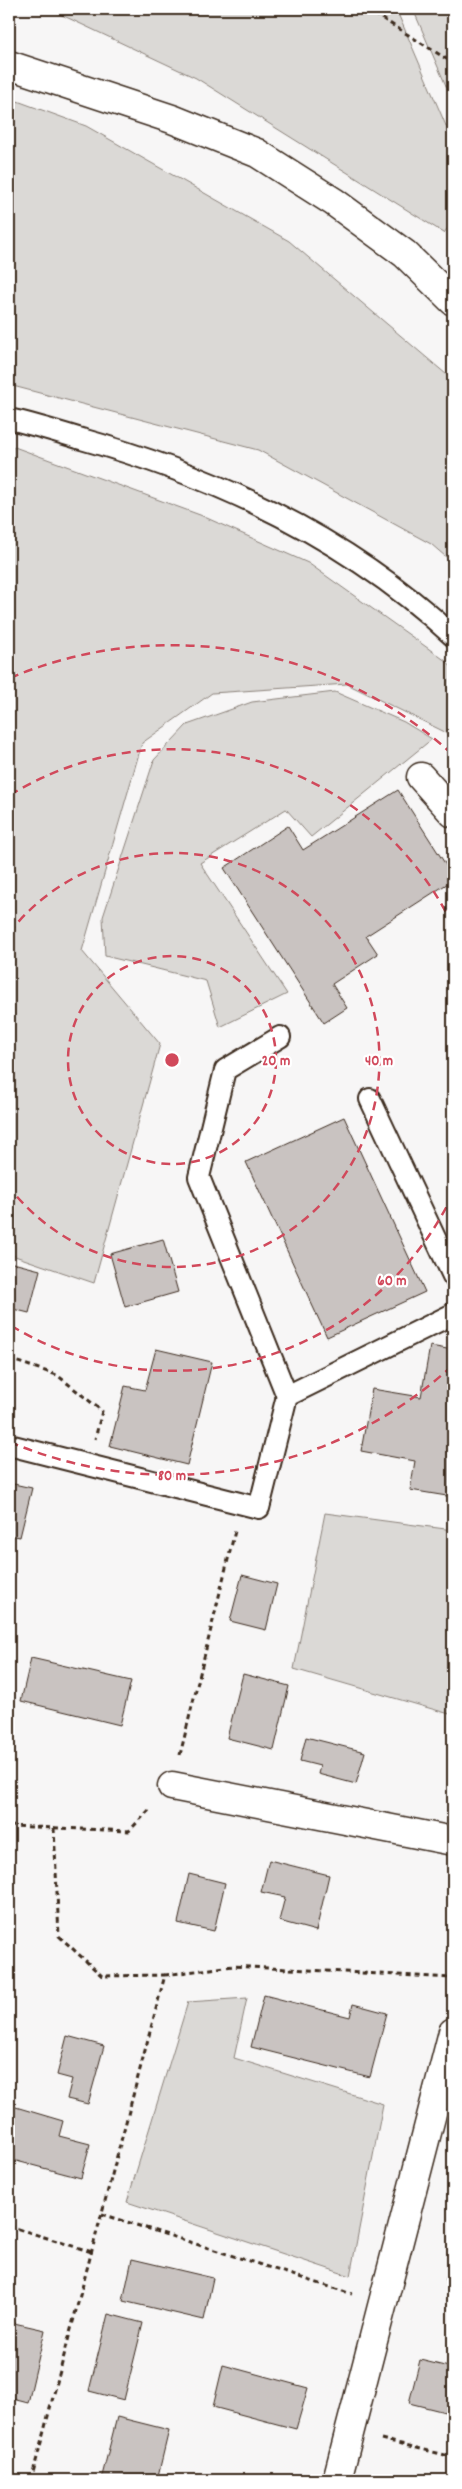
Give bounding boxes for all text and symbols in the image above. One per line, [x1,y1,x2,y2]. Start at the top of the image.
centre of rings [163,1051,181,1069]
text: 20 m [262,1051,290,1073]
text: 40 m [365,1051,393,1073]
text: 60 m [377,1271,407,1293]
text: 80 m [158,1466,186,1488]

